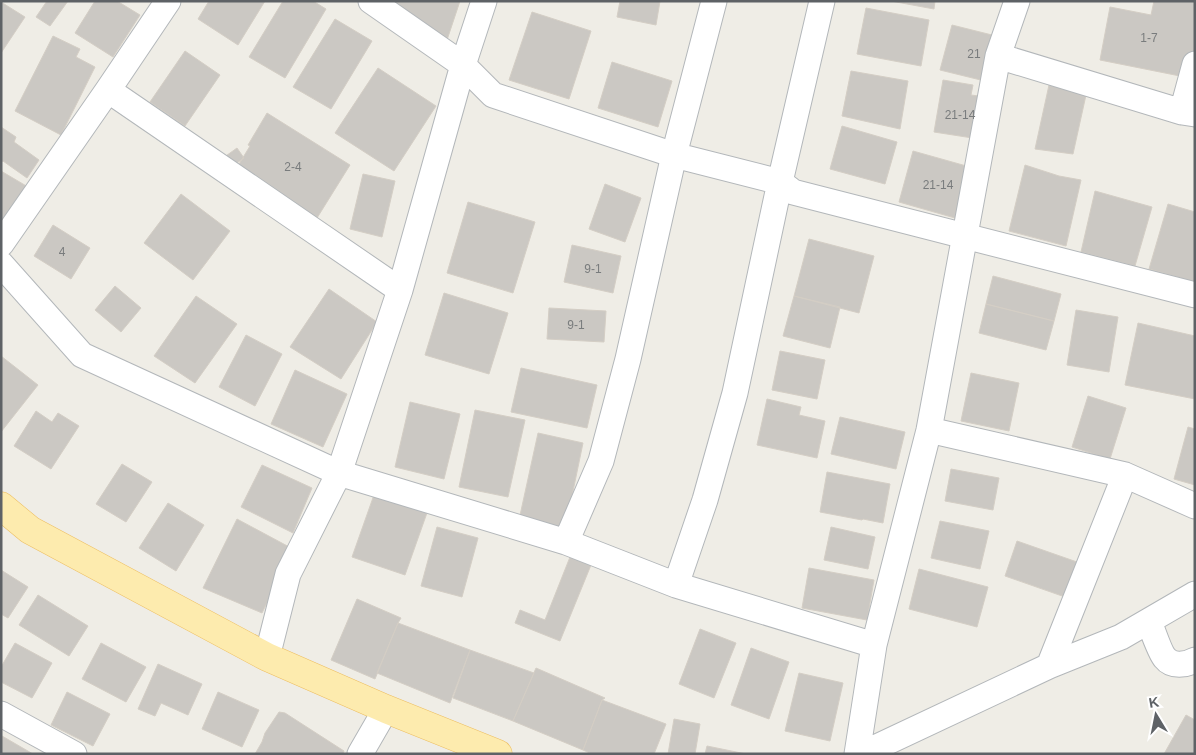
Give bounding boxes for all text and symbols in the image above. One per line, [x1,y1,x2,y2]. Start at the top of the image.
house number: 1-7 [1140,31,1158,45]
house number: 21 [967,47,981,61]
house number: 21-14 [945,108,976,122]
house number: 2-4 [284,160,302,174]
house number: 21-14 [923,178,954,192]
house number: 4 [59,245,66,259]
house number: 9-1 [584,262,602,276]
house number: 9-1 [567,318,585,332]
north arrow [1131,690,1181,740]
text: K [1147,693,1160,711]

